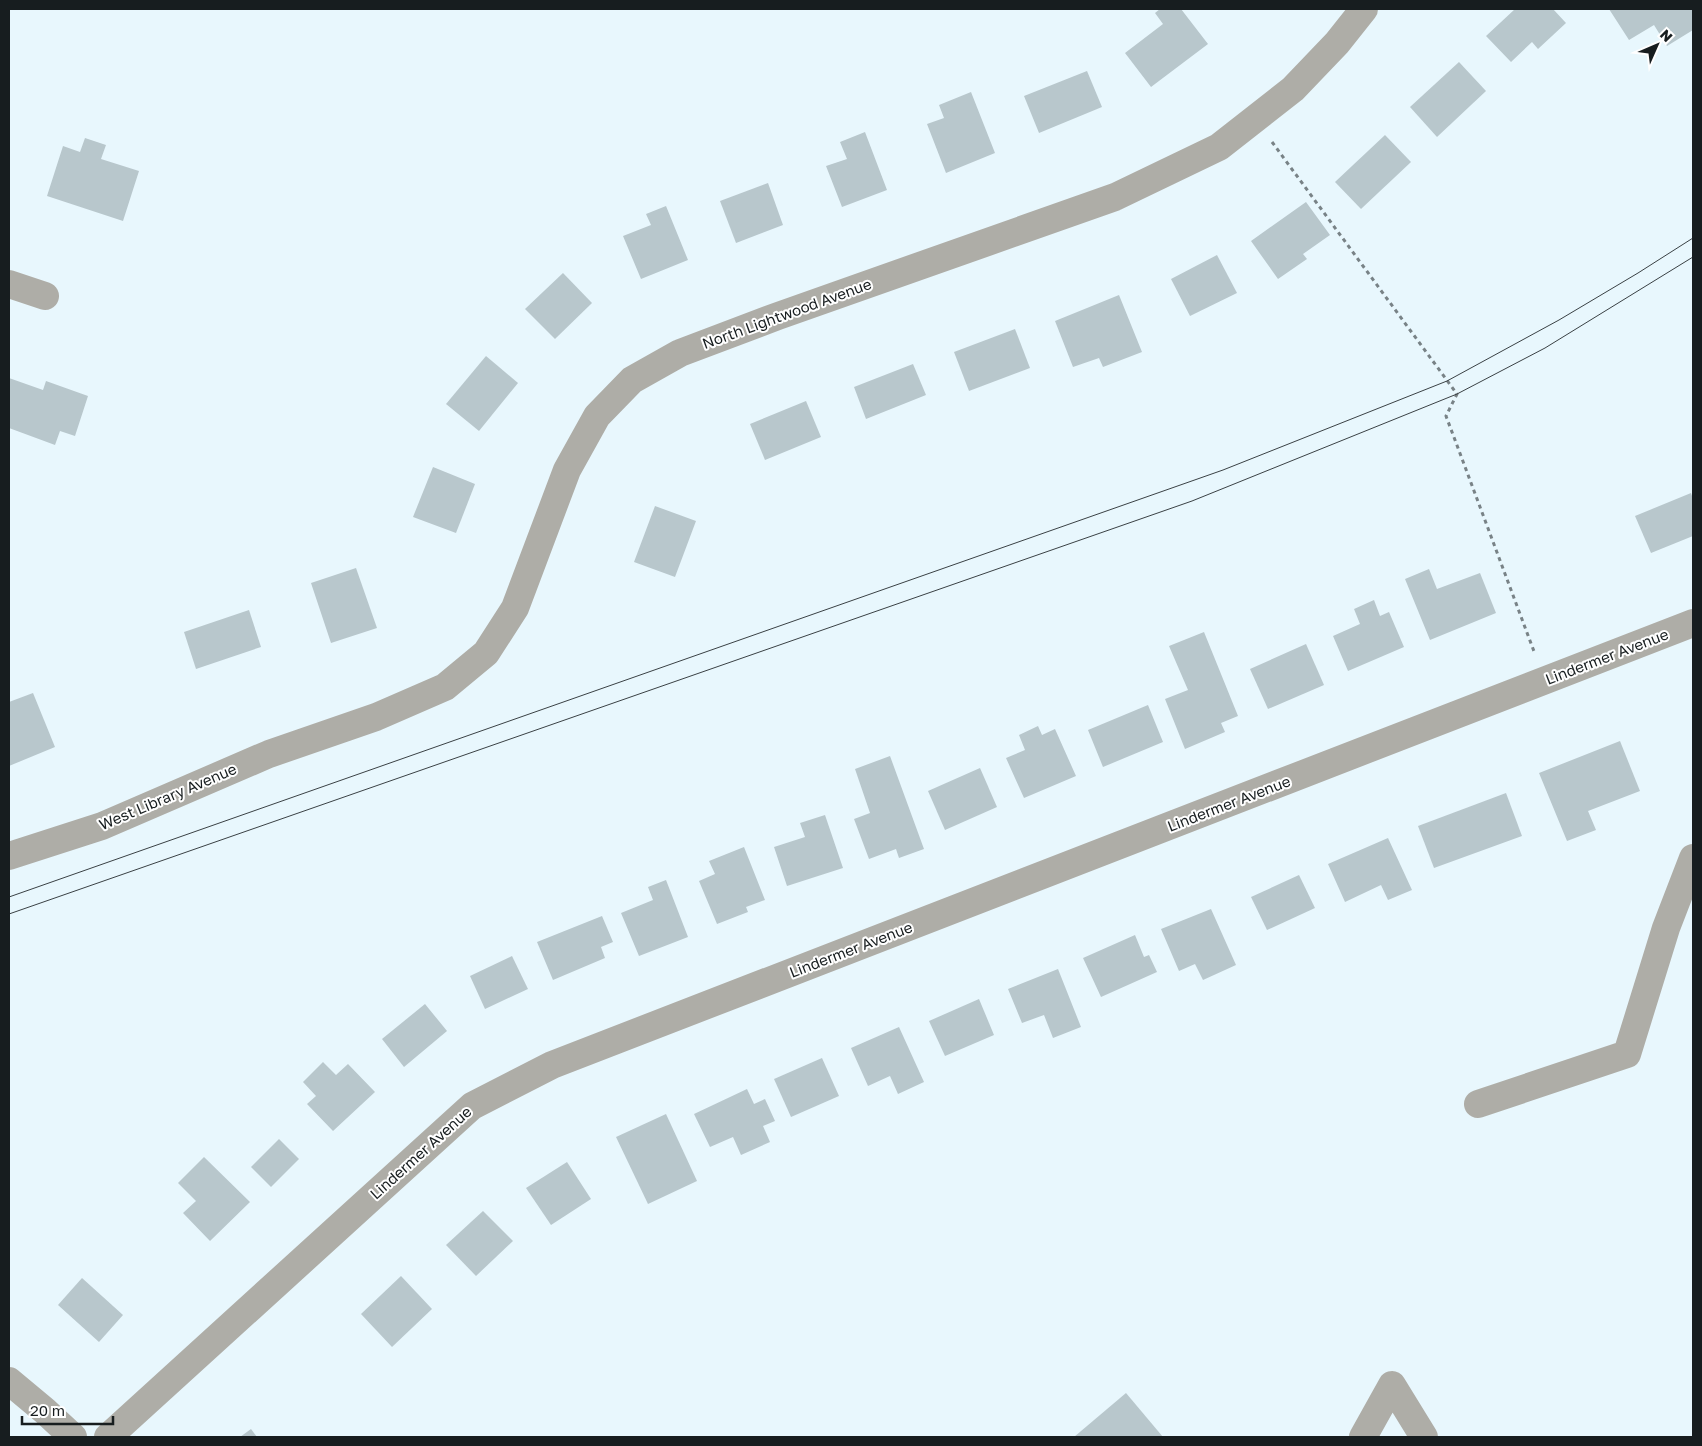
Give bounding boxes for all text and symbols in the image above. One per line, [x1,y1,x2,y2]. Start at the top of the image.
north arrow [1632,20,1682,70]
text: N [1657,26,1676,45]
street label: North Lightwood Avenue [700,274,874,352]
street label: Lindermer Avenue [1543,624,1671,688]
street label: West Library Avenue [96,759,239,833]
street label: Lindermer Avenue [1165,771,1293,835]
street label: Lindermer Avenue [787,917,915,981]
street label: Lindermer Avenue [366,1102,475,1202]
scale bar [22,1394,114,1426]
text: 20 m [30,1401,65,1419]

